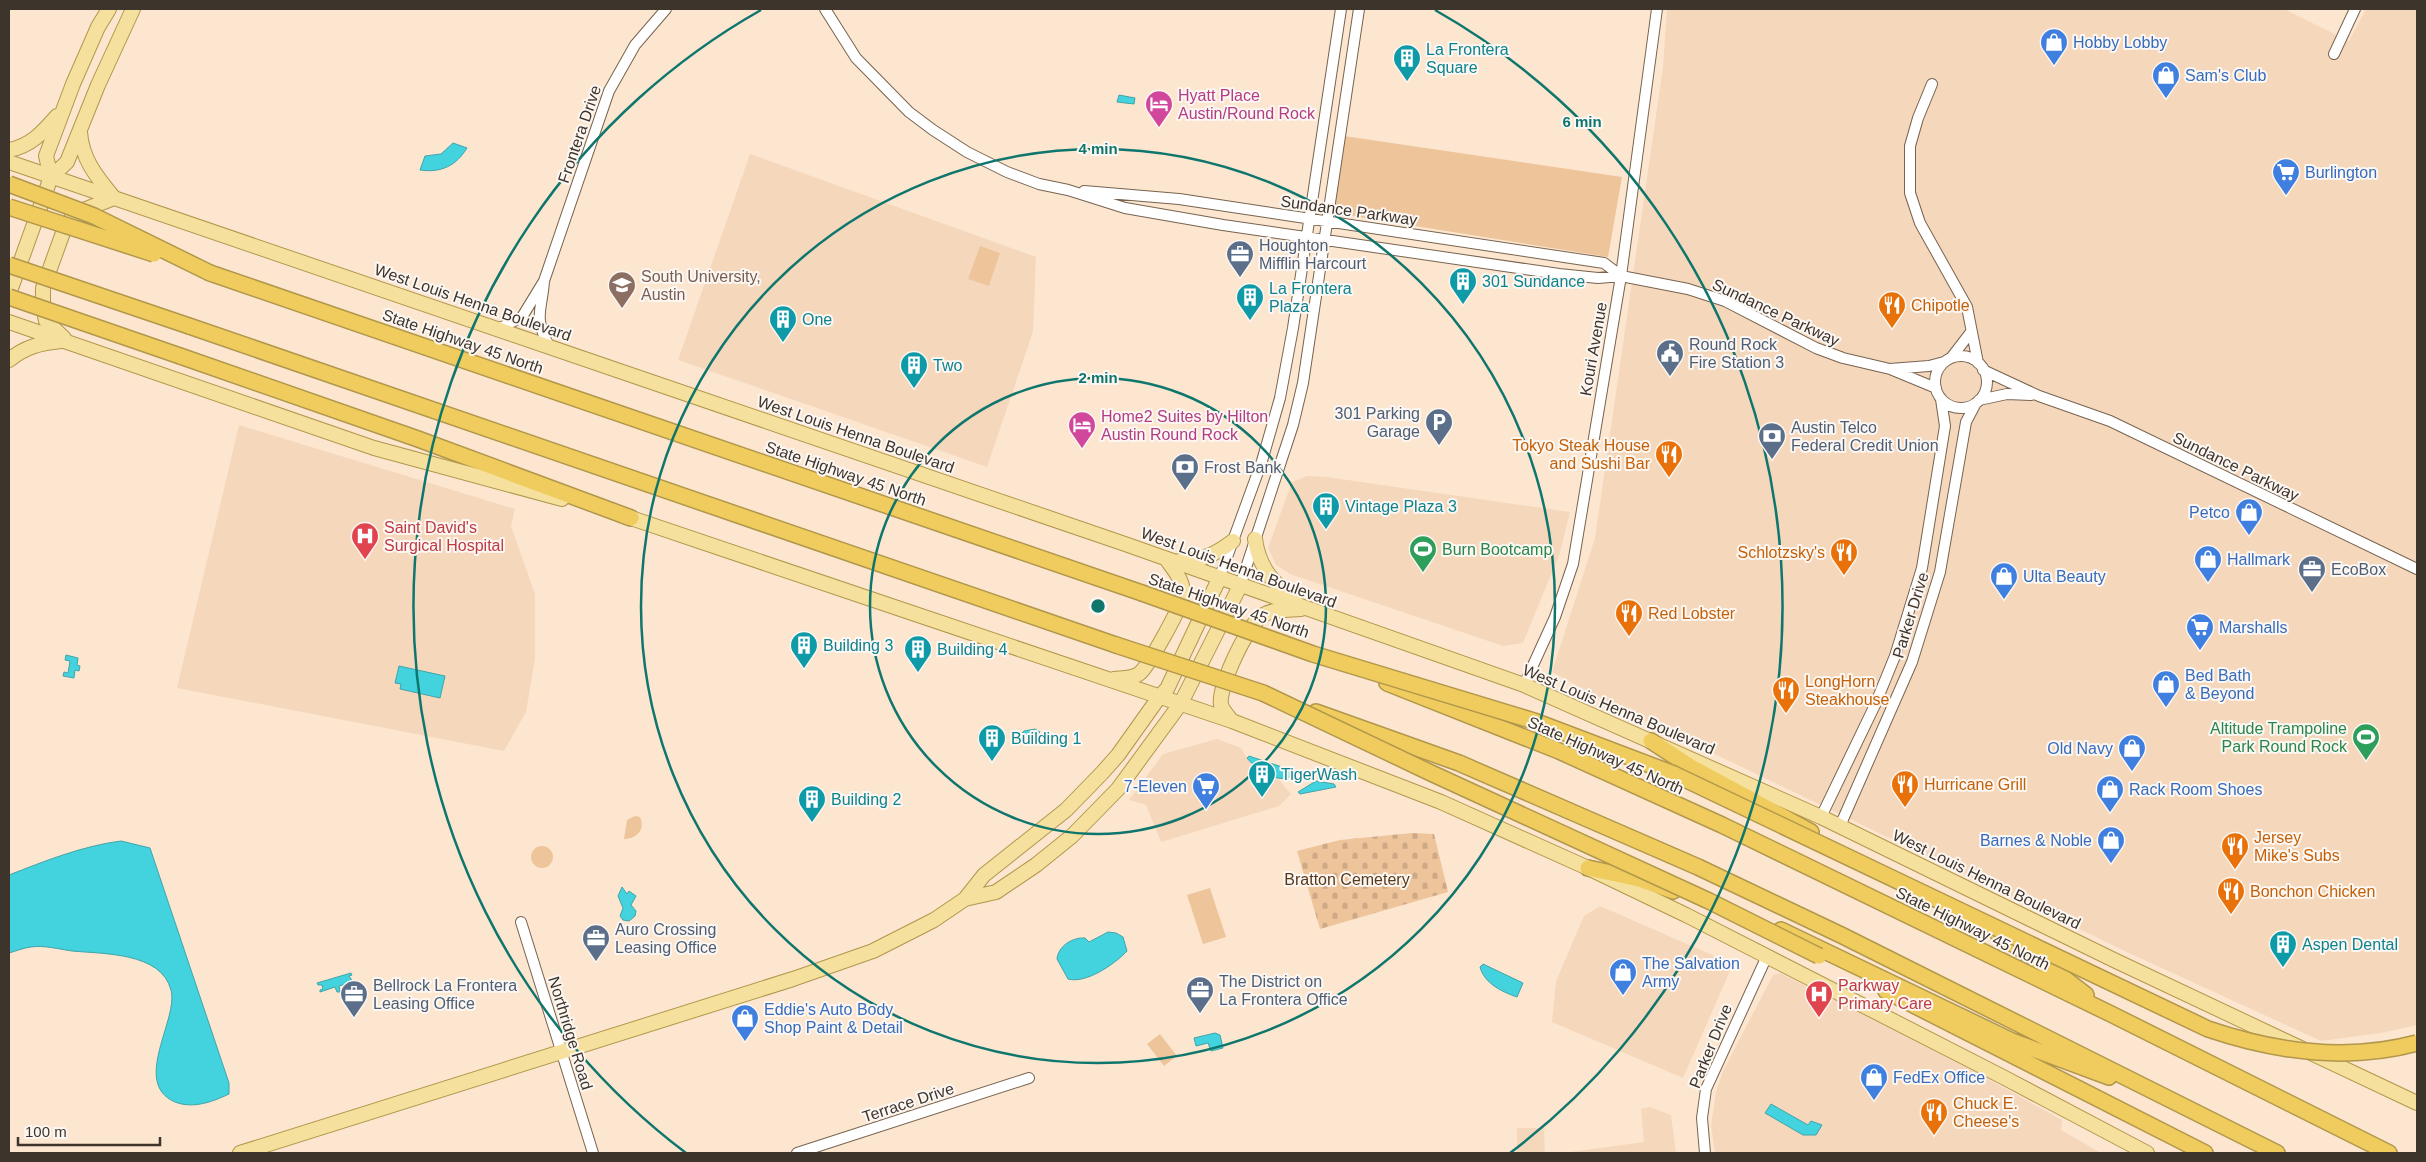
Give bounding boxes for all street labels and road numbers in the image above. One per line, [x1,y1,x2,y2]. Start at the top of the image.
street label: Frontera Drive [555,83,604,185]
street label: Sundance Parkway [1279,192,1418,229]
street label: West Louis Henna Boulevard [372,261,573,344]
street label: Sundance Parkway [1710,276,1842,349]
street label: Kouri Avenue [1577,301,1610,397]
street label: State Highway 45 North [380,306,545,377]
street label: West Louis Henna Boulevard [755,393,956,476]
street label: Sundance Parkway [2170,429,2301,504]
street label: State Highway 45 North [763,438,928,509]
street label: West Louis Henna Boulevard [1139,524,1339,611]
street label: State Highway 45 North [1146,570,1311,641]
street label: Parker Drive [1889,570,1932,660]
street label: West Louis Henna Boulevard [1520,661,1717,758]
street label: State Highway 45 North [1525,713,1686,798]
street label: West Louis Henna Boulevard [1890,826,2084,932]
street label: State Highway 45 North [1893,884,2052,973]
street label: Northridge Road [545,975,596,1092]
street label: Parker Drive [1686,1002,1735,1091]
street label: Terrace Drive [860,1080,956,1125]

